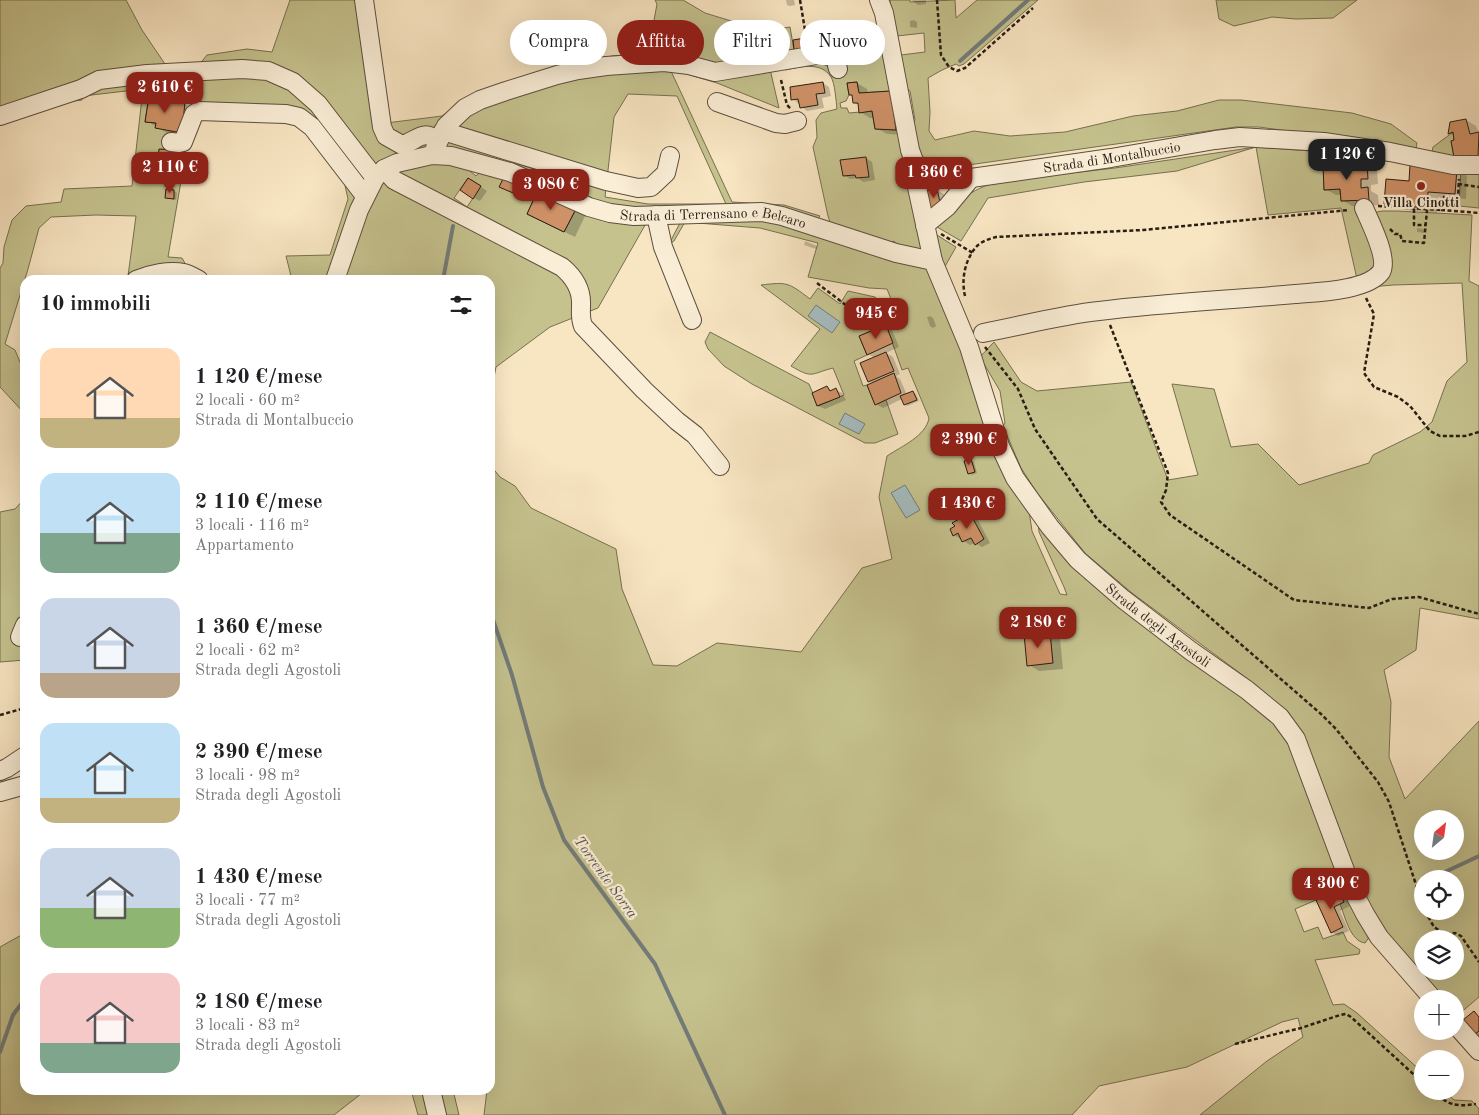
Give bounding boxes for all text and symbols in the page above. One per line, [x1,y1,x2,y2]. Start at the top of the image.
chip: Compra [510,20,607,65]
chip: Affitta [617,20,704,65]
chip: Filtri [714,20,790,65]
chip: Nuovo [800,20,885,65]
pin: 2 610 € [119,72,211,114]
text: 2 610 € [137,80,193,96]
pin: 1 120 € [1301,138,1393,181]
street label: Strada di Montalbuccio [1042,140,1182,176]
text: 1 120 € [1319,147,1375,163]
pin: 2 110 € [124,152,216,194]
pin: 1 360 € [888,156,980,199]
text: 2 110 € [142,160,198,176]
text: 1 360 € [906,165,962,181]
pin: 3 080 € [505,168,597,211]
text: 3 080 € [523,177,579,193]
marker: Villa Cinotti [1415,180,1427,192]
place label: Villa Cinotti [1383,196,1459,210]
street label: Strada di Terrensano e Belcaro [619,206,808,231]
icon: filters [447,291,475,319]
text: 10 immobili [40,294,151,315]
pin: 945 € [841,298,911,340]
text: 945 € [855,306,897,322]
text: 1 120 €/mese [195,367,323,388]
icon: home [80,368,140,428]
text: 2 locali · 60 m² [195,393,300,409]
text: Strada di Montalbuccio [195,413,354,429]
pin: 2 390 € [923,424,1015,466]
text: 2 390 € [941,432,997,448]
pin: 1 430 € [921,488,1013,530]
text: 2 110 €/mese [195,492,323,513]
icon: home [80,493,140,553]
text: 1 430 € [939,496,995,512]
text: 3 locali · 116 m² [195,518,309,534]
text: Appartamento [195,538,294,554]
street label: Strada degli Agostoli [1102,581,1213,670]
pin: 2 180 € [992,606,1084,649]
text: 2 180 € [1010,615,1066,631]
text: 1 360 €/mese [195,617,323,638]
icon: home [80,618,140,678]
text: 2 locali · 62 m² [195,643,300,659]
text: Strada degli Agostoli [195,663,341,679]
text: 2 390 €/mese [195,742,323,763]
icon: home [80,743,140,803]
text: 3 locali · 98 m² [195,768,300,784]
text: Strada degli Agostoli [195,788,341,804]
north arrow [1414,810,1464,860]
map controls [1414,810,1464,1100]
water label: Torrente Sorra [570,834,639,922]
text: 1 430 €/mese [195,867,323,888]
icon: home [80,868,140,928]
pin: 4 300 € [1285,868,1377,910]
button: locate [1414,870,1464,920]
text: 4 300 € [1303,876,1359,892]
text: 3 locali · 77 m² [195,893,300,909]
text: Strada degli Agostoli [195,913,341,929]
button: layers [1414,930,1464,980]
button: + [1414,990,1464,1040]
text: 2 180 €/mese [195,992,323,1013]
icon: home [80,993,140,1053]
text: 3 locali · 83 m² [195,1018,300,1034]
text: Strada degli Agostoli [195,1038,341,1054]
button: − [1414,1050,1464,1100]

